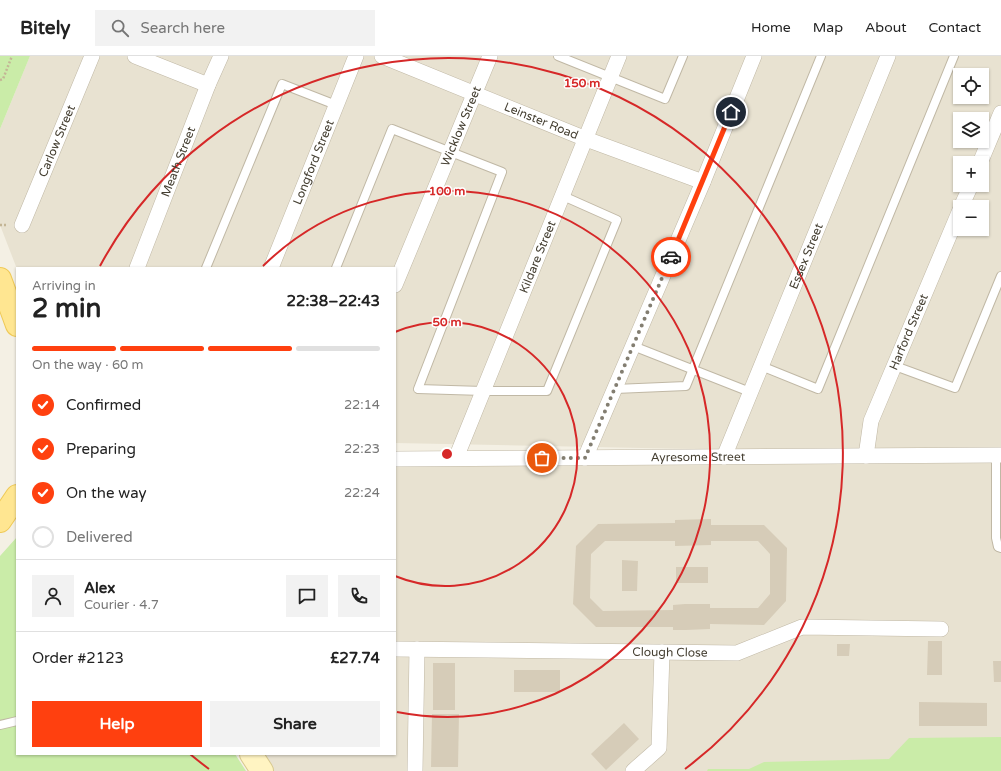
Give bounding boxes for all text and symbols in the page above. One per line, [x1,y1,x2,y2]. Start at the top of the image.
search box [95,10,375,46]
text: Bitely [20,17,71,39]
icon: search [109,17,131,39]
text: Search here [141,19,225,37]
text: Home [751,19,791,36]
text: Map [813,19,843,36]
text: About [865,19,907,36]
text: Contact [929,19,981,36]
map controls [953,68,989,236]
button: locate [953,68,989,104]
text: 150 m [564,76,600,90]
street label: Wicklow Street [438,84,484,168]
pin [714,95,748,129]
street label: Leinster Road [502,99,581,142]
icon: home [720,101,742,123]
street label: Carlow Street [36,102,78,179]
button: layers [953,112,989,148]
street label: Longford Street [290,117,337,207]
street label: Meath Street [158,124,198,199]
button: + [953,156,989,192]
text: 100 m [429,184,465,198]
button: − [953,200,989,236]
street label: Kildare Street [517,218,559,295]
street label: Essex Street [786,221,826,291]
courier [651,237,691,277]
icon: car [660,246,682,268]
text: Arriving in [32,278,96,294]
street label: Harford Street [886,291,931,372]
text: 22:38–22:43 [287,292,380,310]
text: 2 min [32,293,101,324]
text: 50 m [432,315,462,329]
text: On the way · 60 m [32,357,144,373]
icon: check [32,394,54,416]
text: Confirmed [66,396,141,414]
text: 22:14 [344,397,380,413]
icon: check [32,438,54,460]
text: Preparing [66,440,136,458]
text: 22:23 [344,441,380,457]
pin [525,441,559,475]
centre of rings [440,447,454,461]
icon: bag [531,447,553,469]
street label: Ayresome Street [651,450,746,464]
icon: check [32,482,54,504]
text: On the way [66,484,146,502]
text: 22:24 [344,485,380,501]
text: Delivered [66,528,133,546]
button: person [32,575,74,617]
button: chat [286,575,328,617]
button: phone [338,575,380,617]
text: Alex [84,579,115,597]
text: Courier · 4.7 [84,597,159,613]
street label: Clough Close [632,645,708,660]
text: Order #2123 [32,649,124,667]
text: £27.74 [330,649,380,667]
button: Help [32,701,202,747]
button: Share [210,701,380,747]

